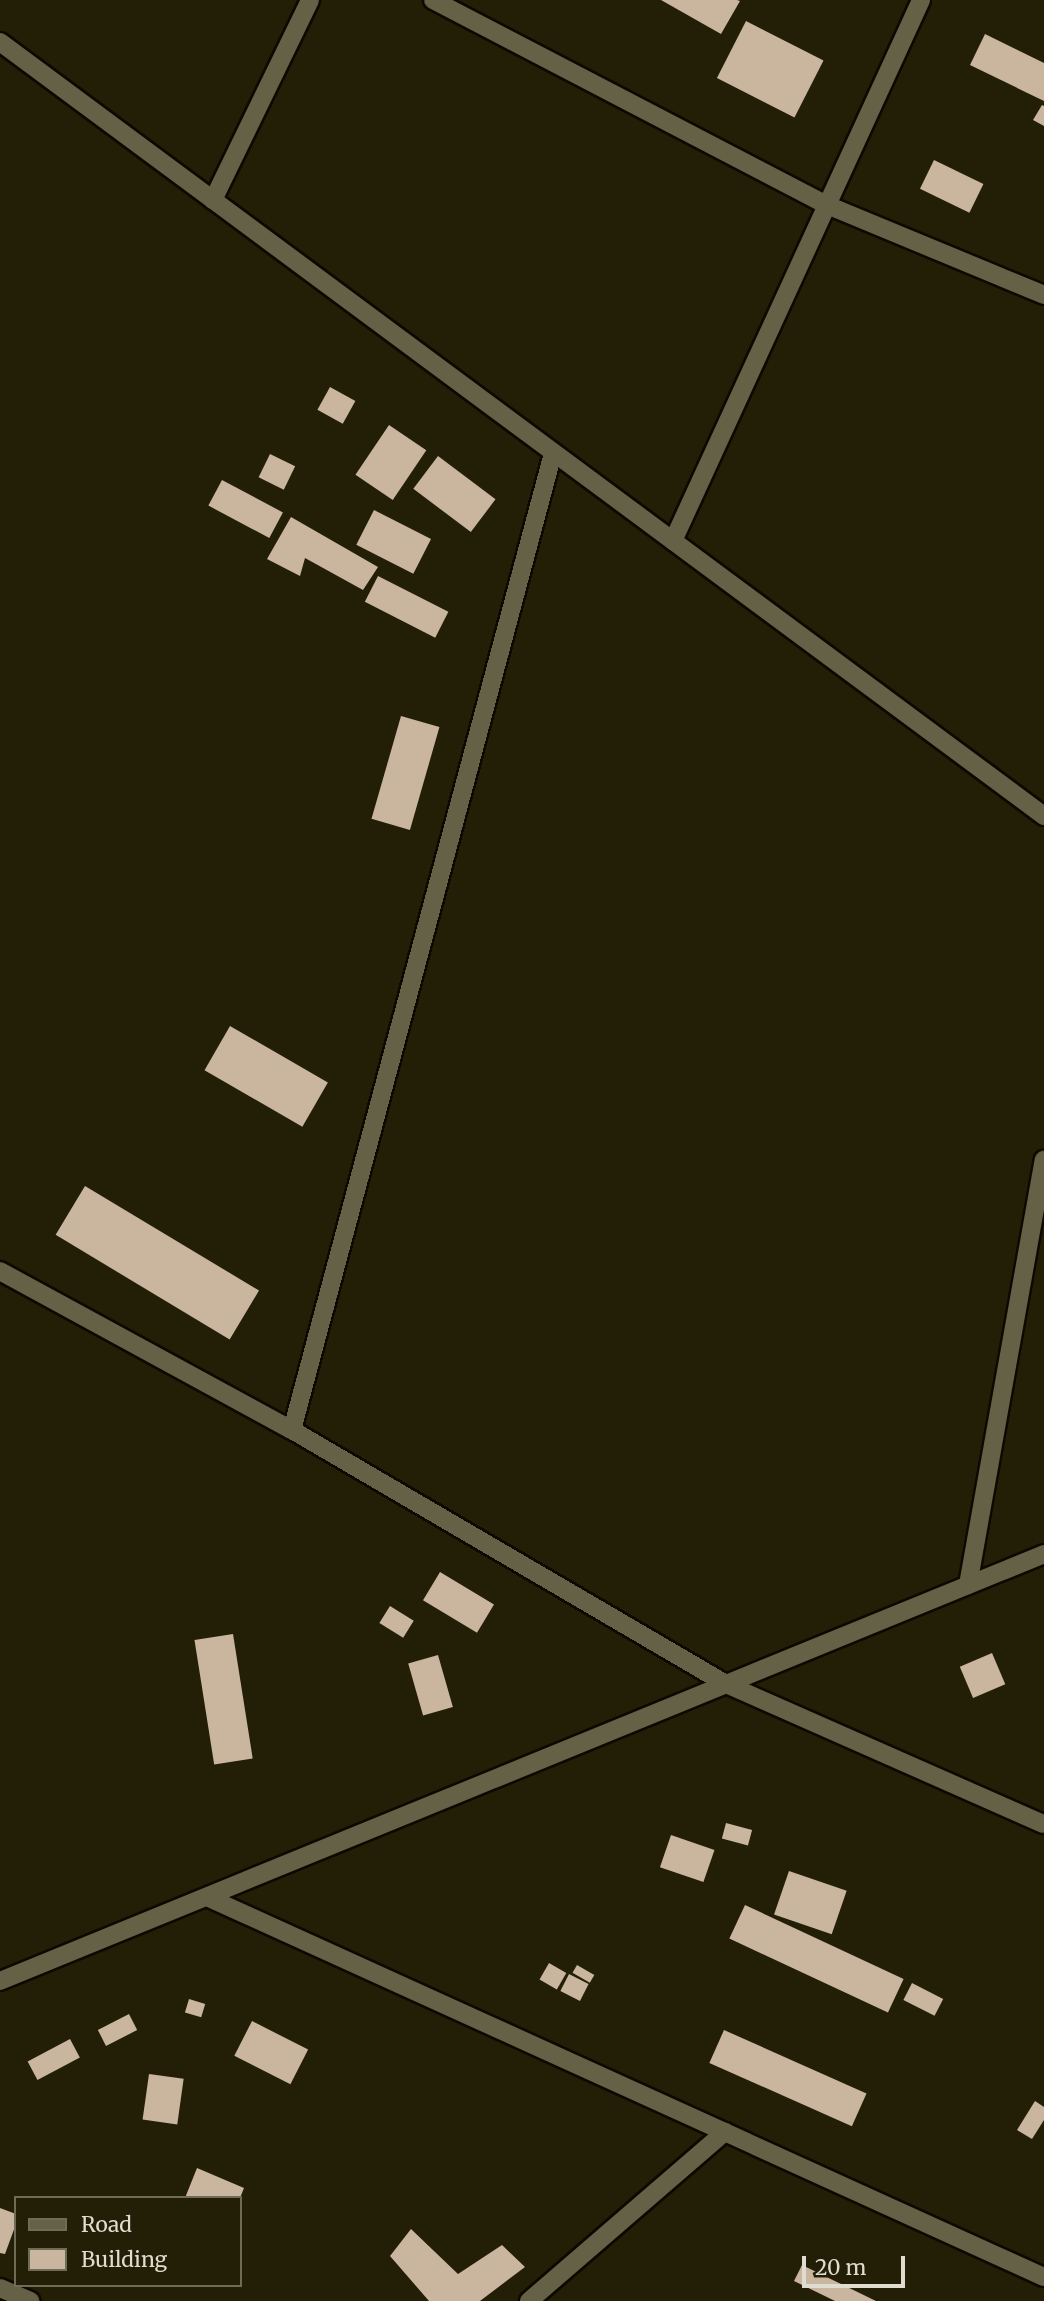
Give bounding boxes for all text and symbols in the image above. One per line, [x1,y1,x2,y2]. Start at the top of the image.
legend [14,2196,242,2287]
text: Road [81,2211,132,2238]
scale bar [806,2242,909,2286]
text: Building [81,2246,167,2273]
text: 20 m [815,2254,866,2281]

